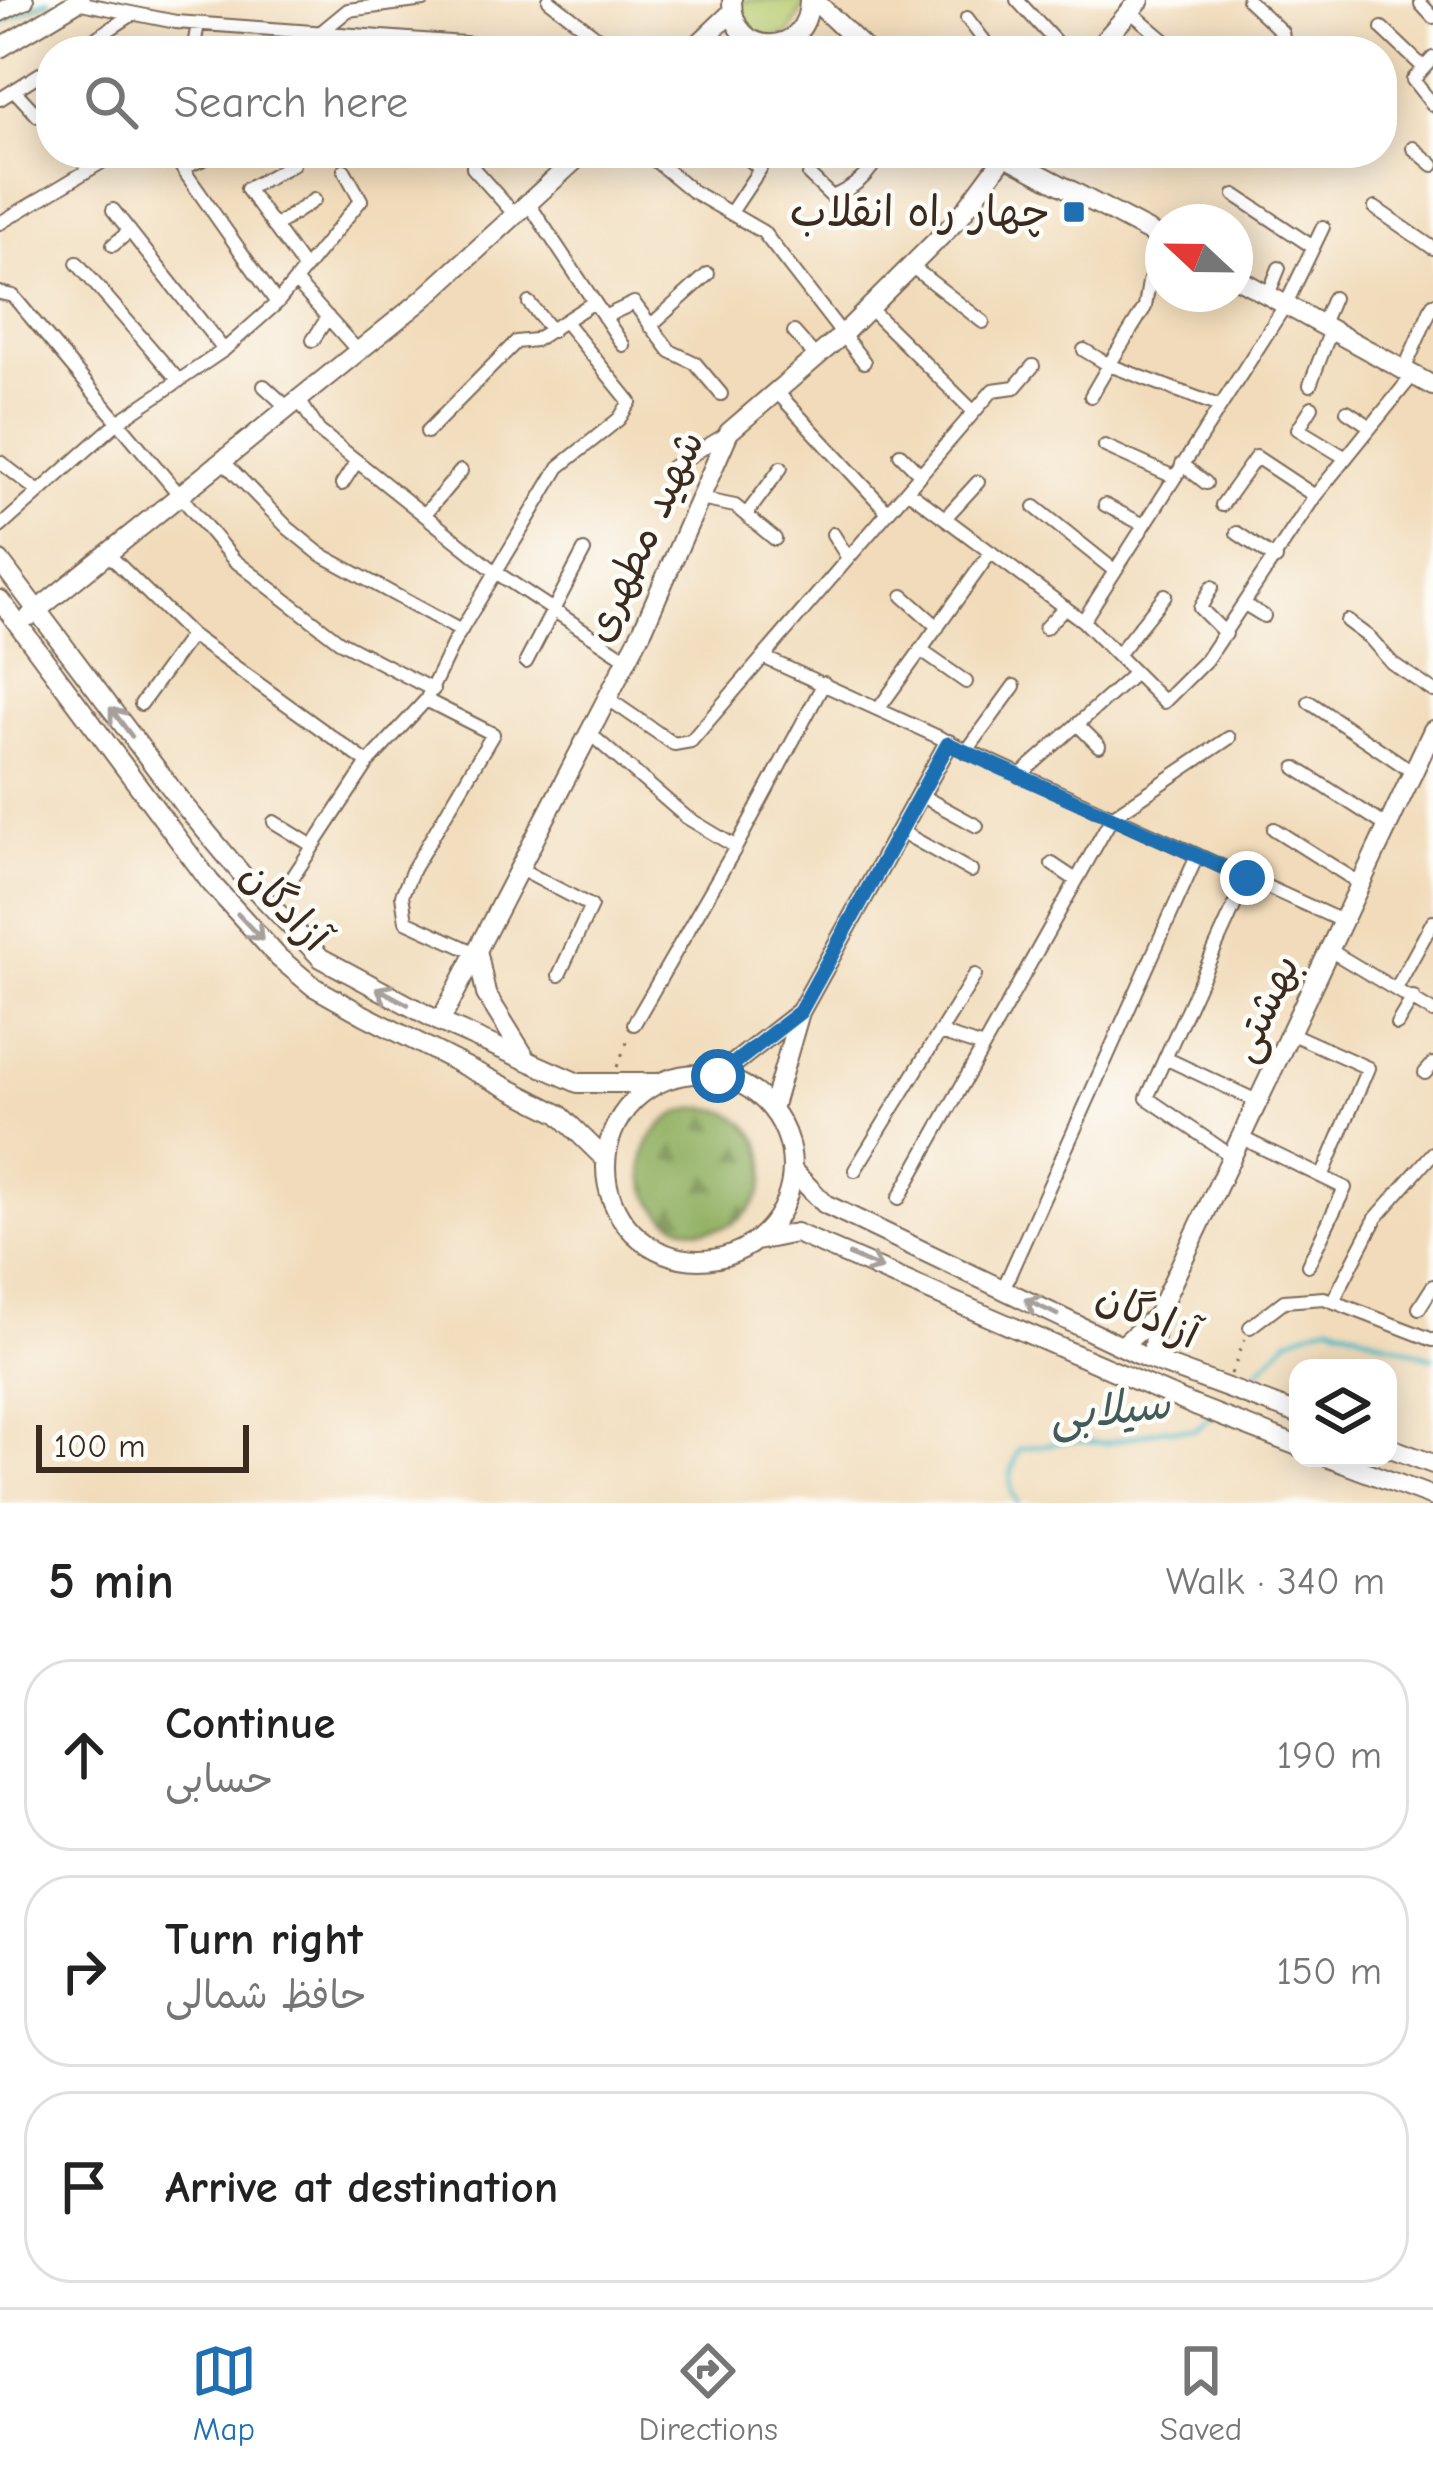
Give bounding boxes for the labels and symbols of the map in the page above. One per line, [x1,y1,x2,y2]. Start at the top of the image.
place label: چهار راه انقلاب [790,188,1050,238]
marker: چهار راه انقلاب [1061,199,1087,225]
north arrow [1145,204,1253,312]
street label: شهید مطهری [574,422,714,650]
one-way arrow [109,707,135,739]
street label: آزادگان [230,850,341,963]
route end [1220,851,1274,905]
one-way arrow [235,911,263,941]
street label: بهشتی [1218,947,1312,1070]
one-way arrow [375,984,411,1007]
route start [691,1049,745,1103]
one-way arrow [847,1253,884,1274]
street label: آزادگان [1089,1271,1208,1360]
one-way arrow [1024,1295,1060,1317]
water label: سیلابی [1047,1377,1174,1444]
scale bar [36,1419,249,1472]

